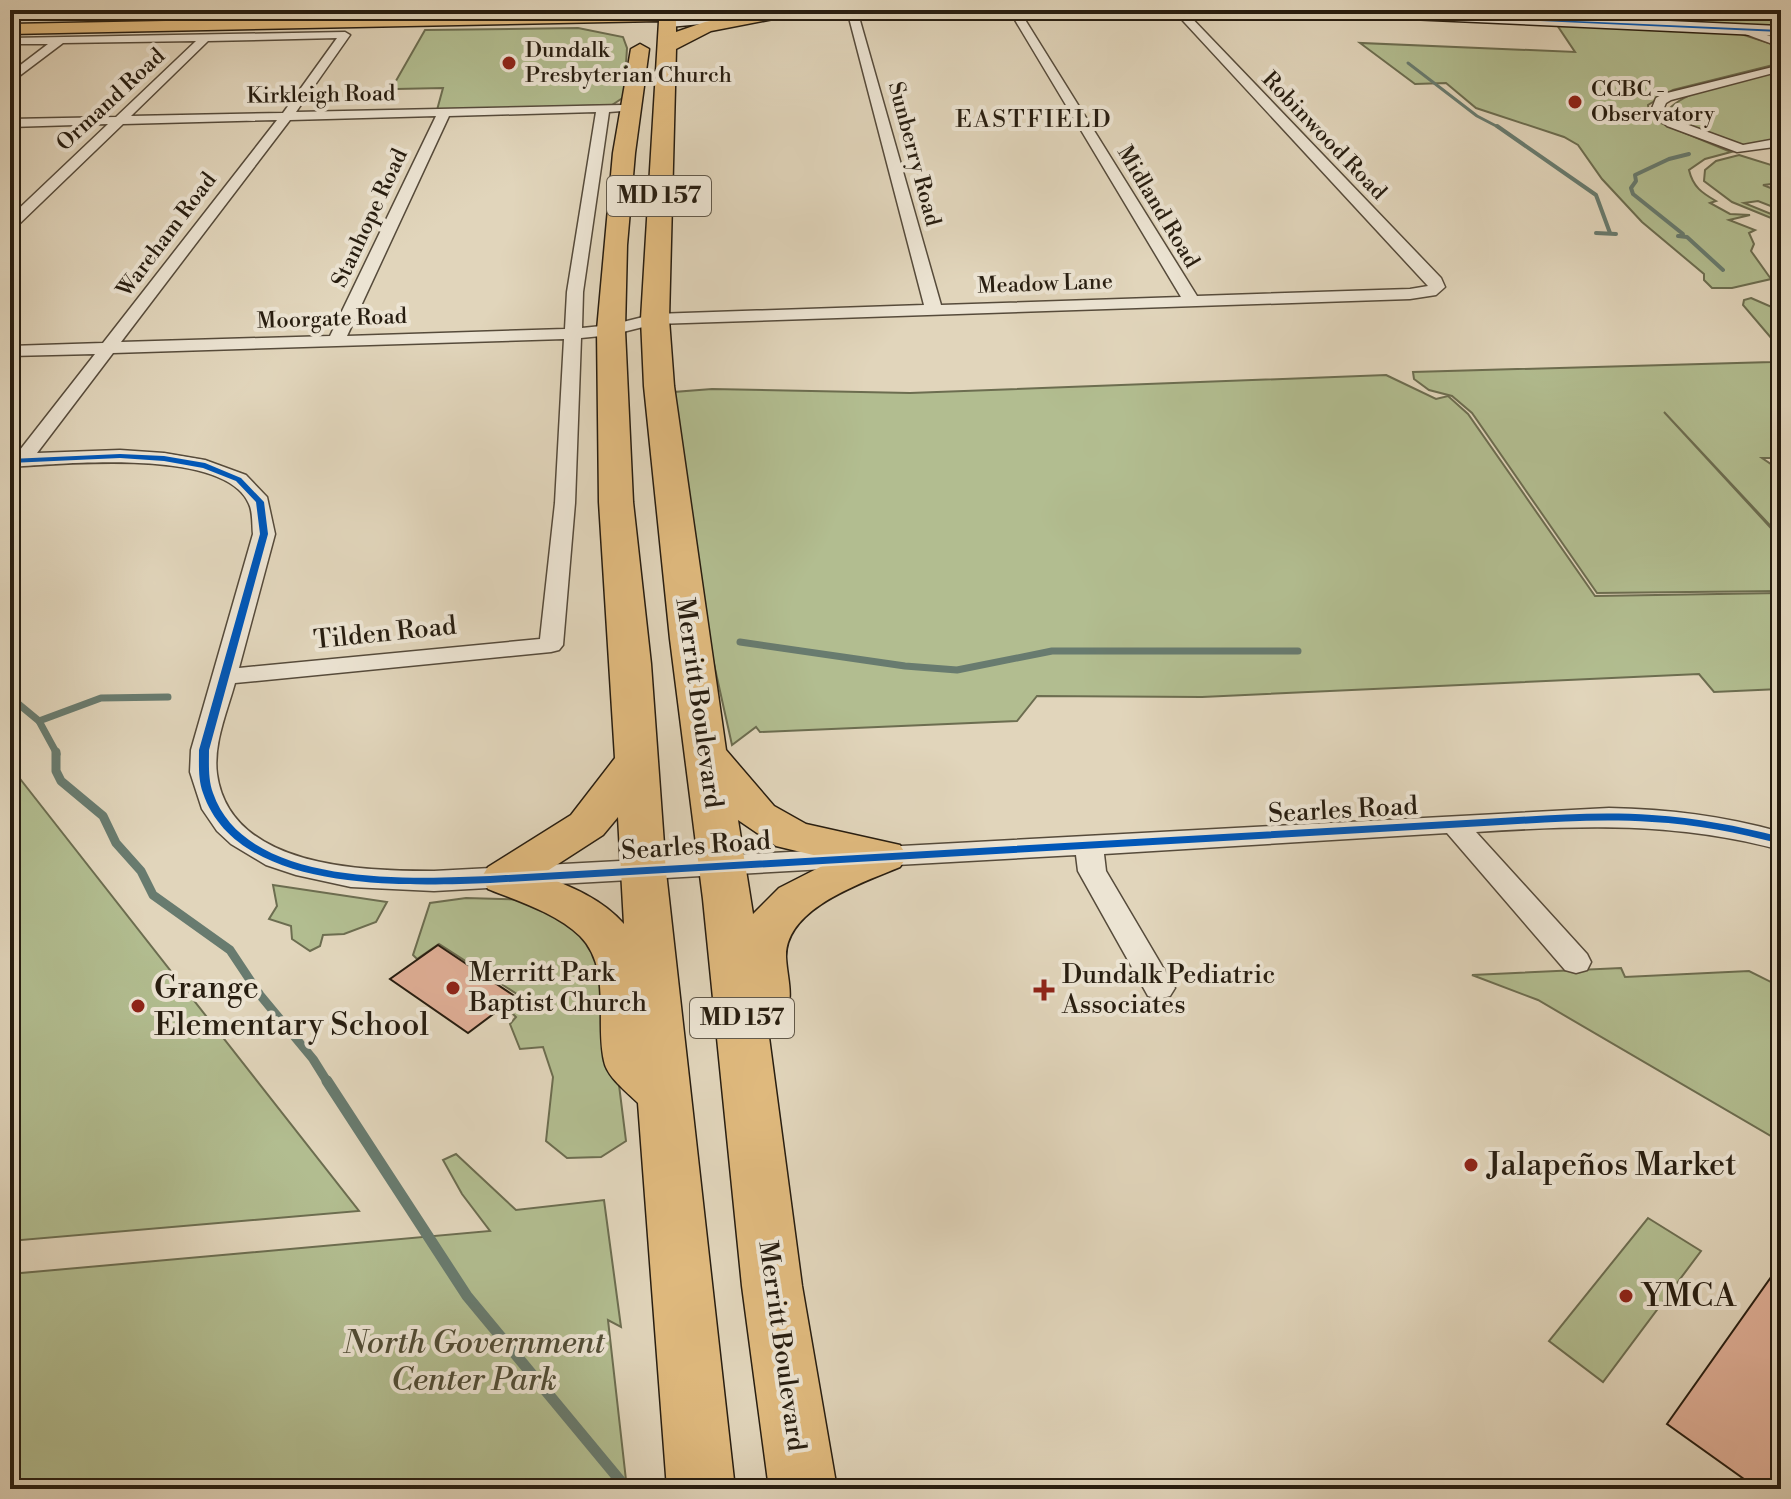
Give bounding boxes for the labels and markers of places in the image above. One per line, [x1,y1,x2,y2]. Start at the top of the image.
place label: Dundalk Presbyterian Church [525,37,732,89]
marker: Dundalk Presbyterian Church [500,54,518,72]
place label: CCBC - Observatory [1591,76,1715,128]
marker: CCBC - Observatory [1566,93,1584,111]
place label: Merritt Park Baptist Church [468,957,647,1019]
place label: Dundalk Pediatric Associates [1061,959,1276,1021]
place label: Grange Elementary School [154,968,429,1045]
marker: Merritt Park Baptist Church [444,979,462,997]
marker: Dundalk Pediatric Associates [1033,979,1055,1001]
marker: Grange Elementary School [129,997,147,1015]
place label: Jalapeños Market [1486,1145,1737,1185]
marker: Jalapeños Market [1462,1156,1480,1174]
place label: YMCA [1640,1276,1737,1316]
marker: YMCA [1617,1287,1635,1305]

